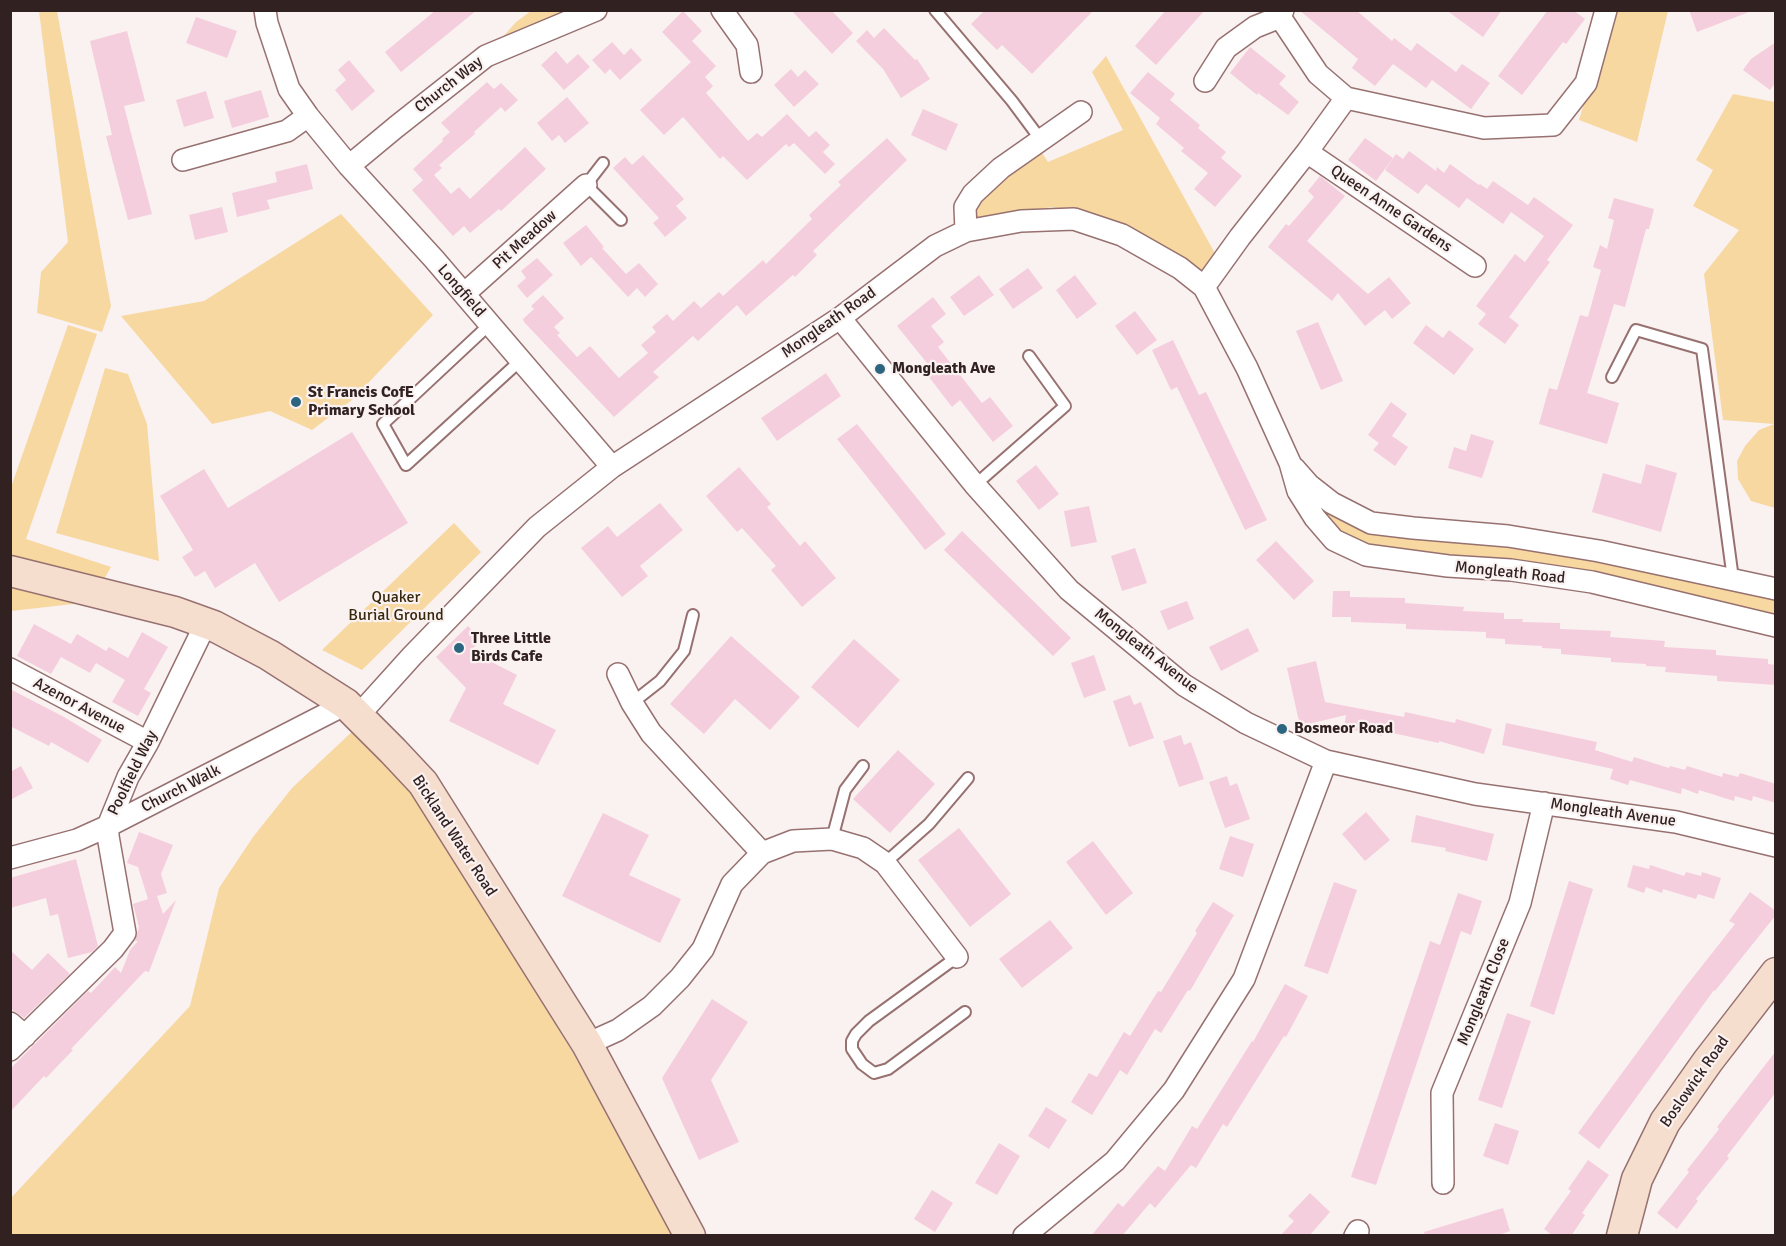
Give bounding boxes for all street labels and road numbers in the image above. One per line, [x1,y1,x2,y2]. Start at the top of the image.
street label: Church Way [411,53,487,117]
street label: Queen Anne Gardens [1327,161,1455,257]
street label: Pit Meadow [489,206,561,274]
street label: Longfield [433,261,489,321]
street label: Mongleath Road [778,283,880,363]
street label: Mongleath Road [1454,558,1566,588]
street label: Mongleath Avenue [1090,604,1202,698]
street label: Azenor Avenue [30,674,128,738]
street label: Poolfield Way [104,727,162,819]
street label: Church Walk [138,761,224,817]
street label: Bickland Water Road [408,772,500,900]
street label: Mongleath Avenue [1549,795,1677,831]
street label: Mongleath Close [1454,935,1514,1049]
street label: Boslowick Road [1656,1033,1734,1131]

